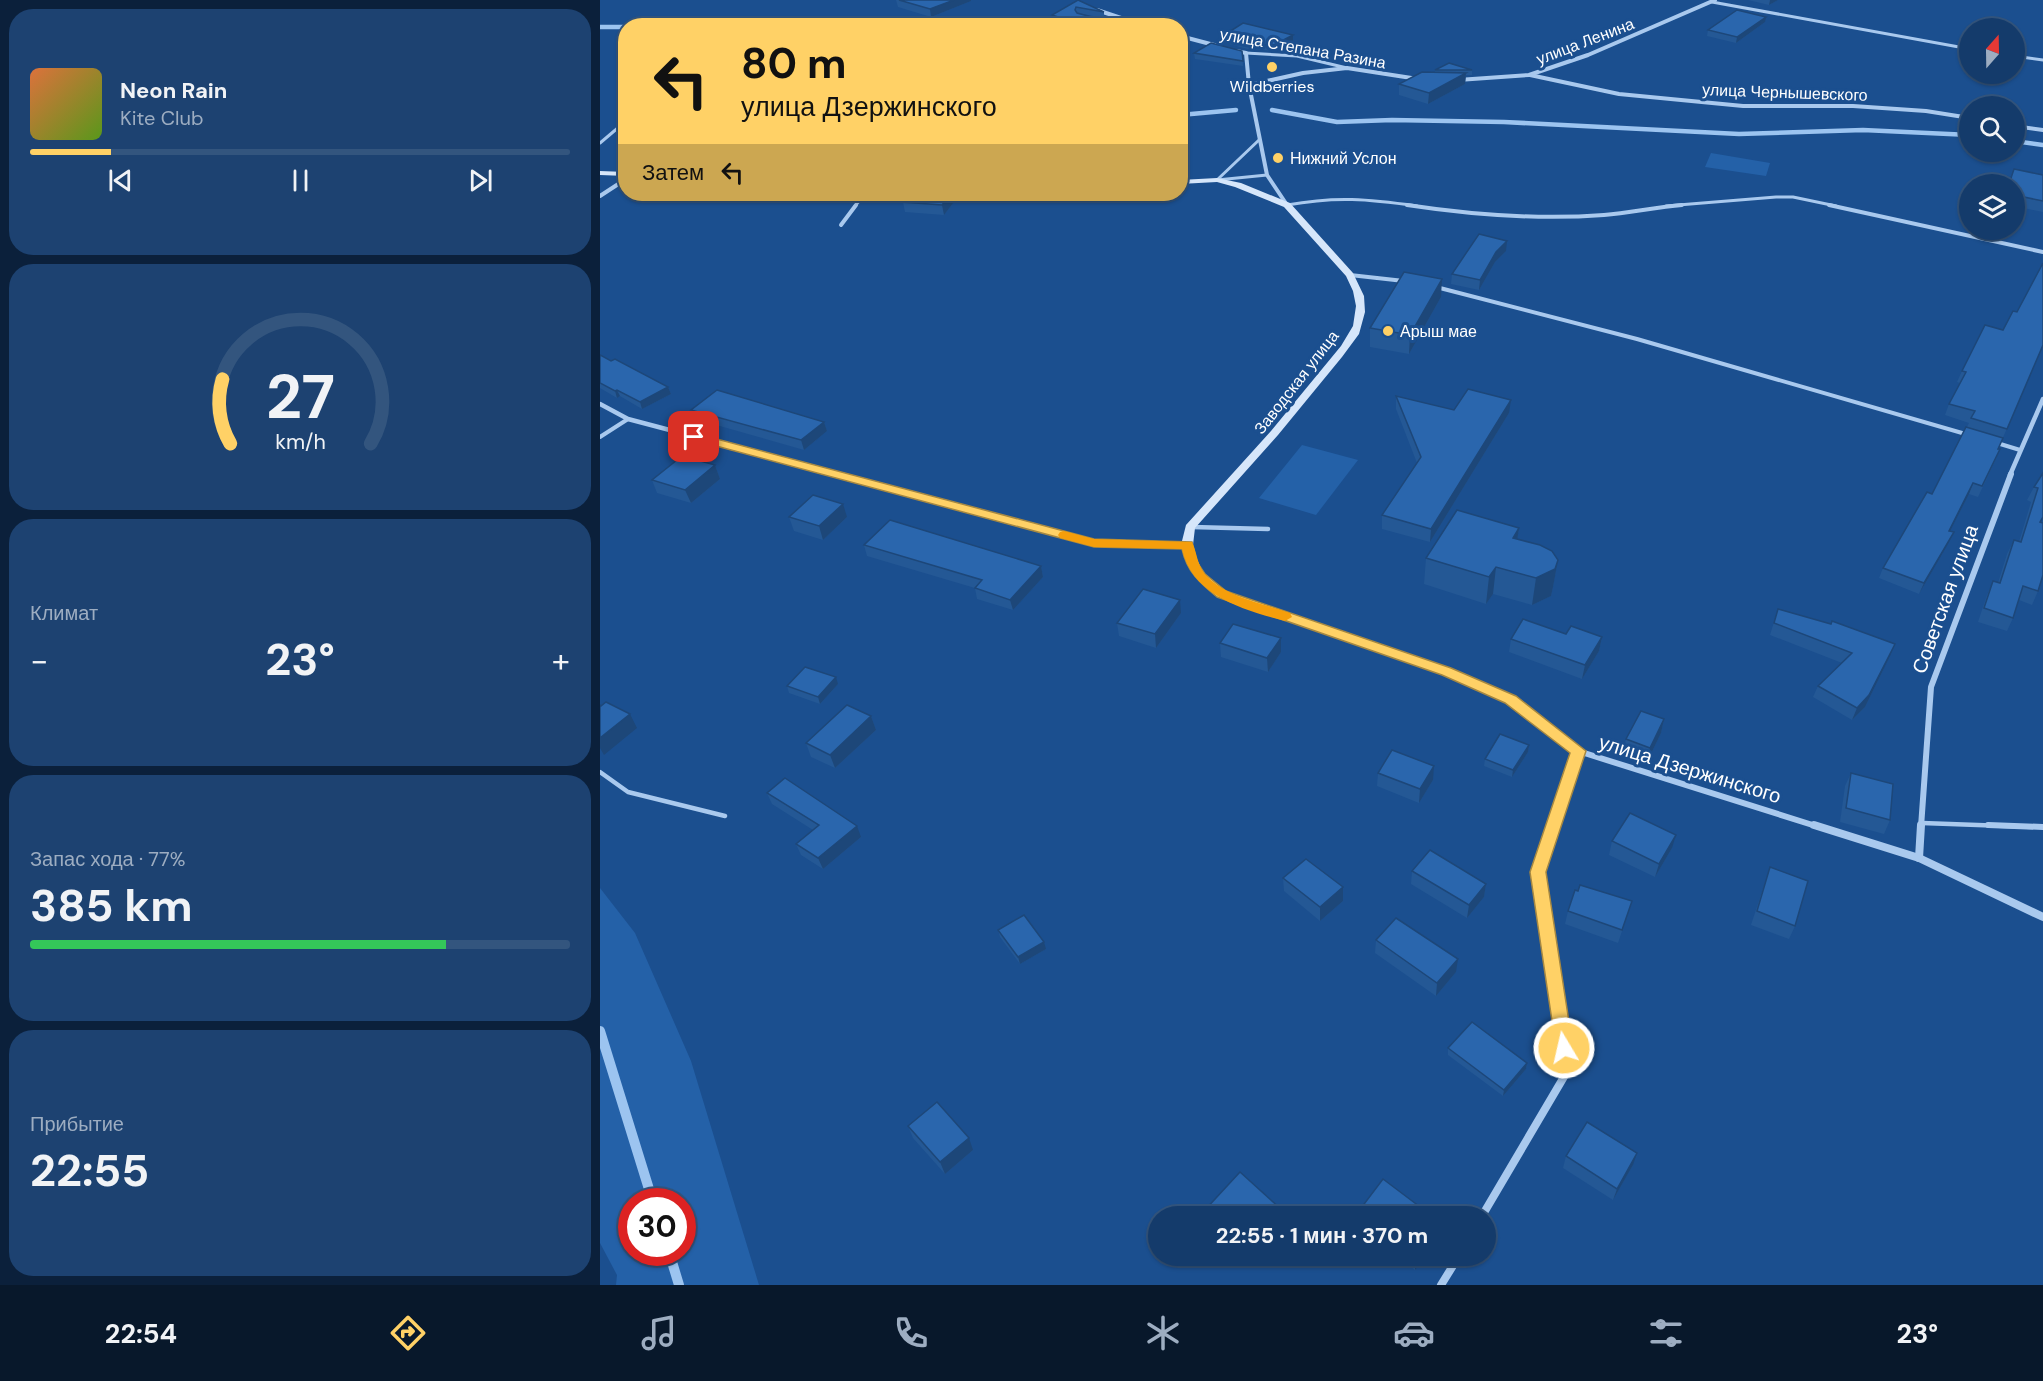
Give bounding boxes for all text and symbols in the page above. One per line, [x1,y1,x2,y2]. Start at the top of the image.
street label: улица Ленина [1533,13,1637,70]
north arrow [1959,18,2025,84]
map controls [1959,18,2025,240]
street label: улица Степана Разина [1218,24,1388,73]
text: 80 m [741,36,847,91]
icon: left [642,42,720,120]
marker: Wildberries [1265,60,1279,74]
text: Neon Rain [120,76,227,105]
place label: Wildberries [1230,76,1314,97]
street label: улица Чернышевского [1702,79,1868,106]
text: улица Дзержинского [741,89,997,124]
button: search [1959,96,2025,162]
text: Kite Club [120,105,204,131]
place label: Нижний Услон [1290,148,1397,169]
marker: Нижний Услон [1271,151,1285,165]
icon: left [716,156,749,189]
text: Затем [642,158,704,187]
icon: previous [104,164,137,197]
icon: pause [284,164,317,197]
icon: next [464,164,497,197]
button: layers [1959,174,2025,240]
place label: Арыш мае [1400,321,1477,342]
marker: Арыш мае [1381,324,1395,338]
street label: Заводская улица [1249,326,1343,438]
text: 27 [265,356,335,437]
pin [668,411,719,462]
icon: arrive [677,420,710,453]
text: km/h [275,429,325,457]
street label: Советская улица [1906,520,1984,677]
text: Климат [30,600,98,626]
text: 23° [265,630,335,689]
text: − [30,639,48,682]
text: + [552,639,570,682]
street label: улица Дзержинского [1596,729,1784,809]
text: Запас хода · 77% [30,846,185,872]
text: 385 km [30,876,193,935]
position arrow [1532,1016,1596,1080]
text: Прибытие [30,1111,124,1137]
text: 22:55 [30,1141,149,1200]
speed limit sign: 30 [618,1188,696,1266]
text: 22:55 · 1 мин · 370 m [1216,1221,1428,1250]
icon: directions [387,1312,429,1354]
icon: music [638,1312,680,1354]
icon: phone [890,1312,932,1354]
icon: climate [1142,1312,1184,1354]
icon: car [1393,1312,1435,1354]
icon: filters [1645,1312,1687,1354]
text: 22:54 [105,1316,177,1351]
text: 23° [1896,1316,1938,1351]

